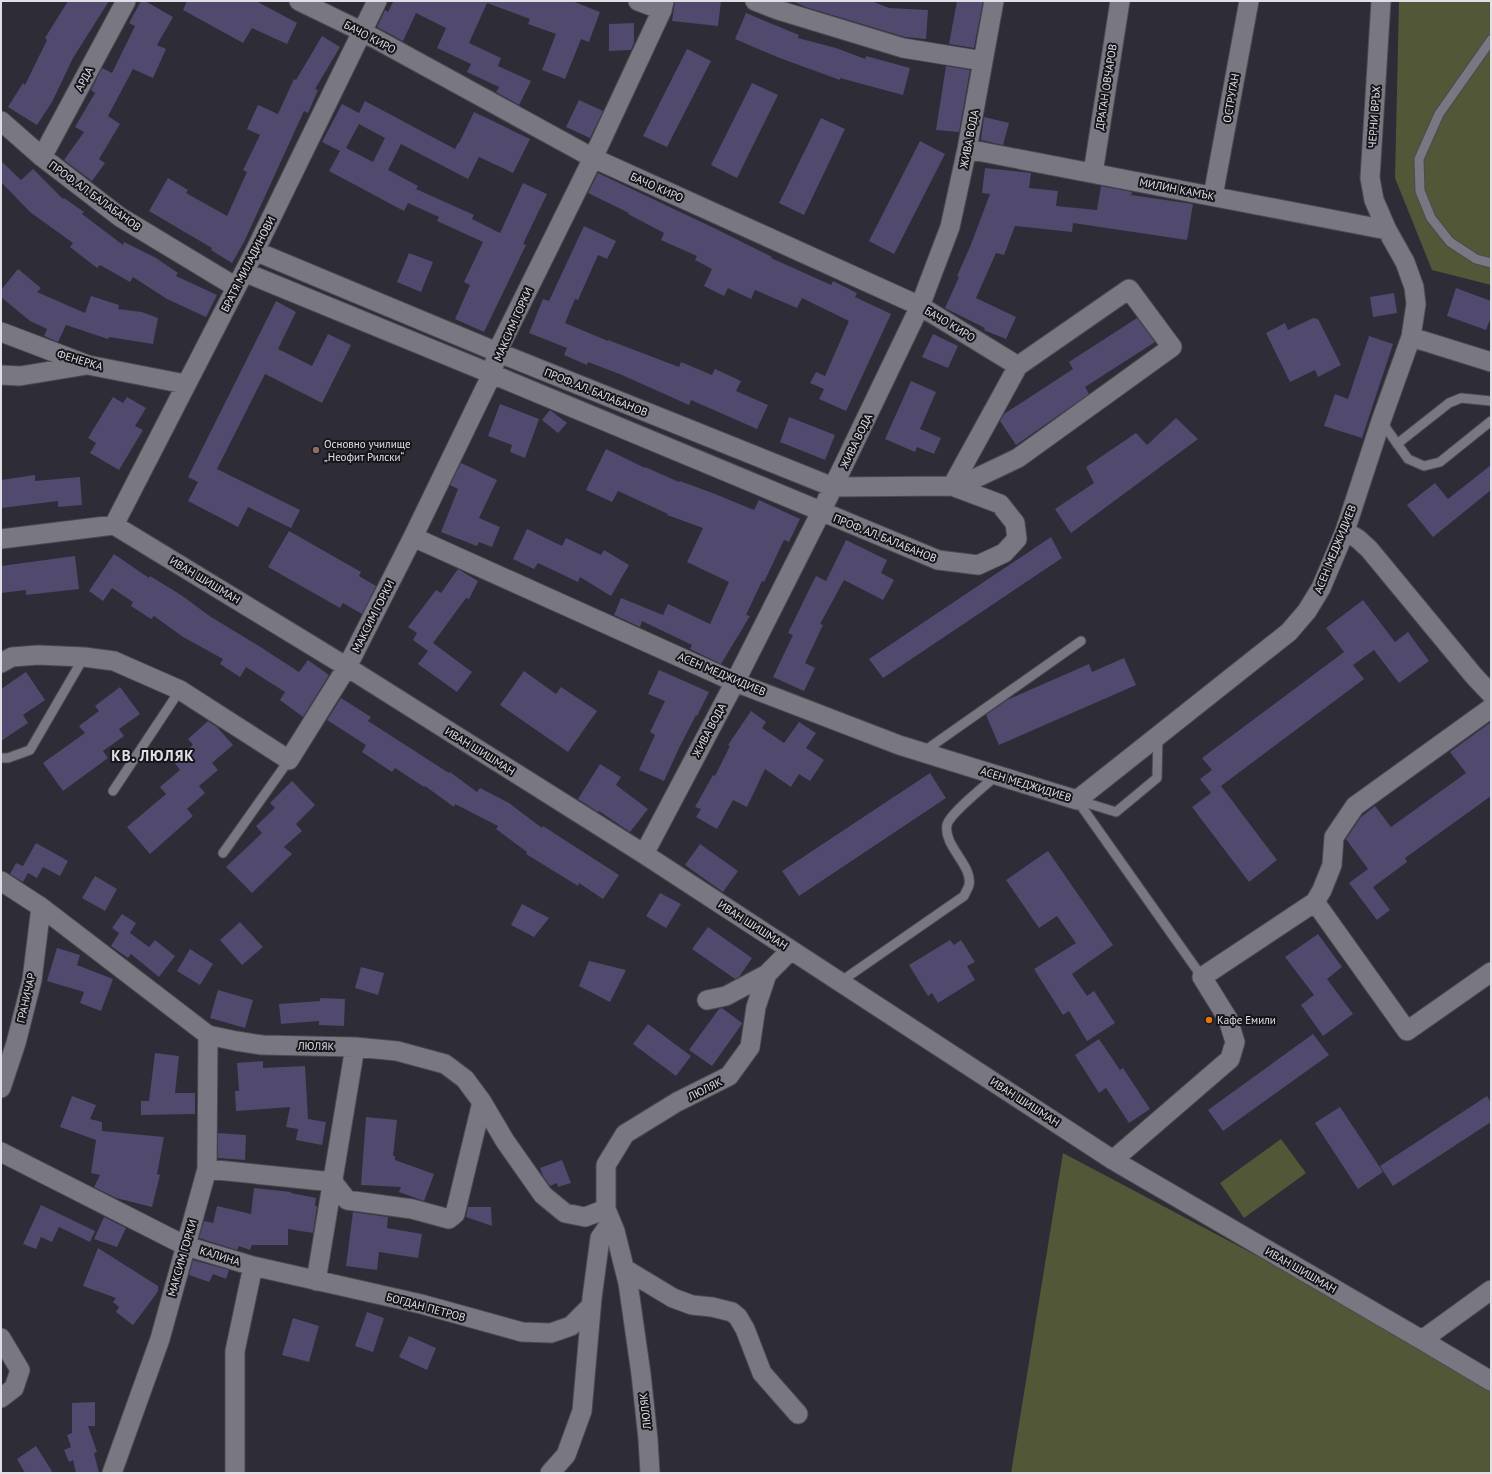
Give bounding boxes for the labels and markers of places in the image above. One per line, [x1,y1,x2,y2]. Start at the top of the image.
place label: Основно училище „Неофит Рилски“ [324,437,411,464]
marker: Основно училище „Неофит Рилски“ [311,445,321,455]
place label: Кафе Емили [1217,1013,1276,1027]
marker: Кафе Емили [1204,1015,1214,1025]

